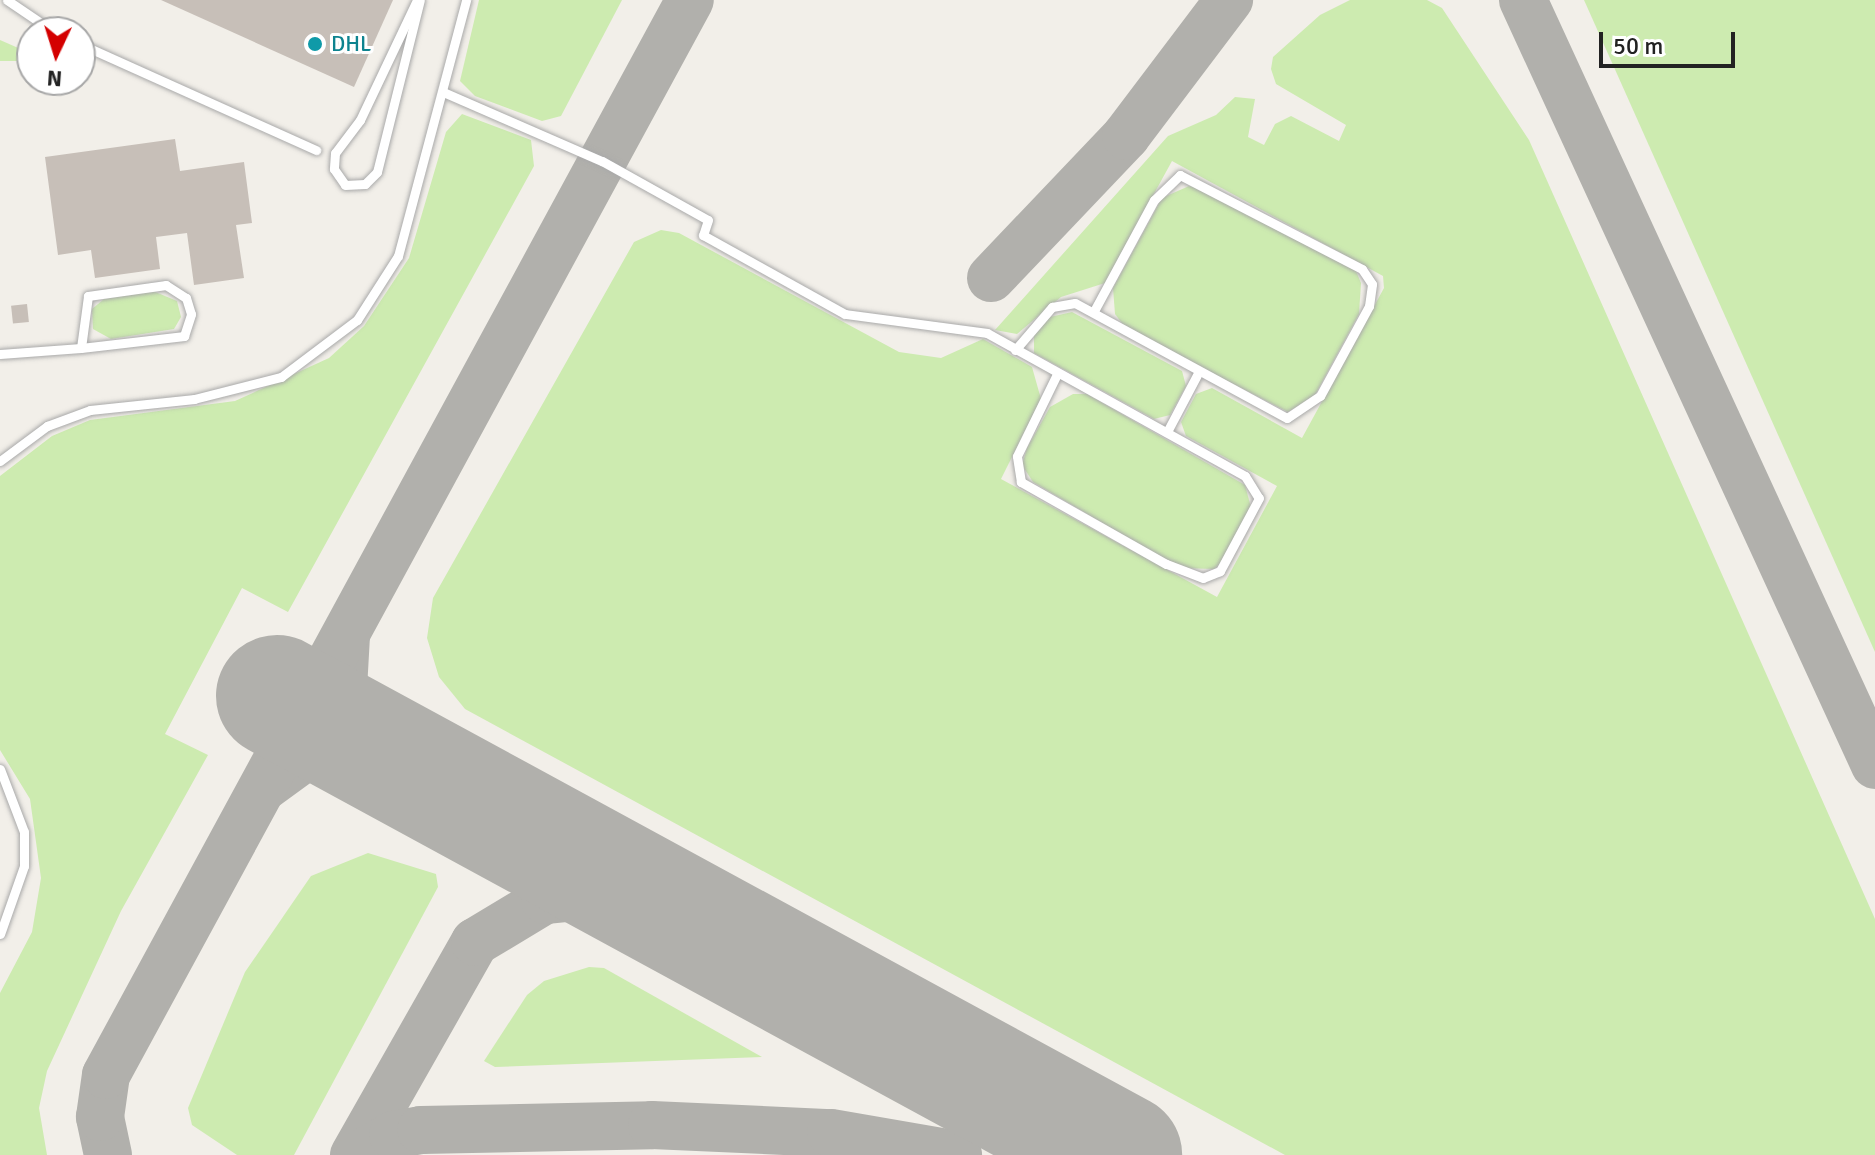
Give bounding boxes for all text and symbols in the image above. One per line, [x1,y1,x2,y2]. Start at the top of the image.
north arrow [16,16,96,96]
scale bar [1603,16,1739,66]
place label: DHL [331,31,371,57]
text: 50 m [1613,31,1663,61]
marker: DHL [306,35,324,53]
text: N [46,64,63,92]

